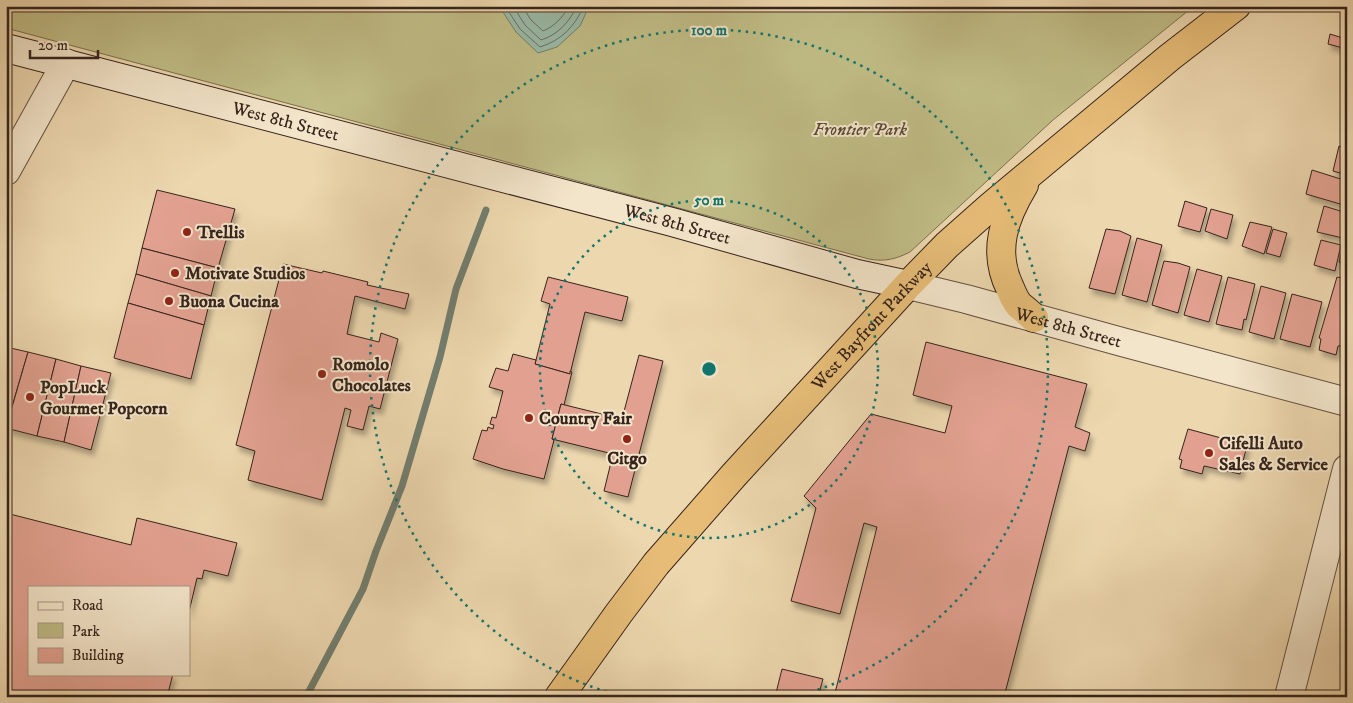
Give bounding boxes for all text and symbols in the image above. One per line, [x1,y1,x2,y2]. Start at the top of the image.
text: 100 m [691,21,728,40]
scale bar [30,28,98,60]
text: 20 m [38,36,68,55]
street label: West 8th Street [229,97,341,147]
park label: Frontier Park [813,119,908,141]
text: 50 m [693,191,725,210]
street label: West 8th Street [621,200,733,250]
place label: Trellis [196,222,244,244]
marker: Trellis [181,226,193,238]
street label: West Bayfront Parkway [806,257,937,396]
place label: Motivate Studios [185,263,305,285]
marker: Motivate Studios [169,267,181,279]
place label: Buona Cucina [179,291,279,313]
marker: Buona Cucina [163,295,175,307]
street label: West 8th Street [1012,303,1124,353]
place label: Romolo Chocolates [332,354,411,397]
centre of rings [700,360,718,378]
marker: Romolo Chocolates [316,368,328,380]
place label: PopLuck Gourmet Popcorn [40,377,168,420]
marker: PopLuck Gourmet Popcorn [24,391,36,403]
place label: Country Fair [539,408,632,430]
marker: Country Fair [523,412,535,424]
marker: Citgo [621,433,633,445]
place label: Cifelli Auto Sales & Service [1219,433,1329,476]
marker: Cifelli Auto Sales & Service [1203,447,1215,459]
place label: Citgo [607,448,647,470]
legend [28,586,190,676]
text: Road [72,596,104,615]
text: Park [72,622,101,641]
text: Building [72,646,124,665]

